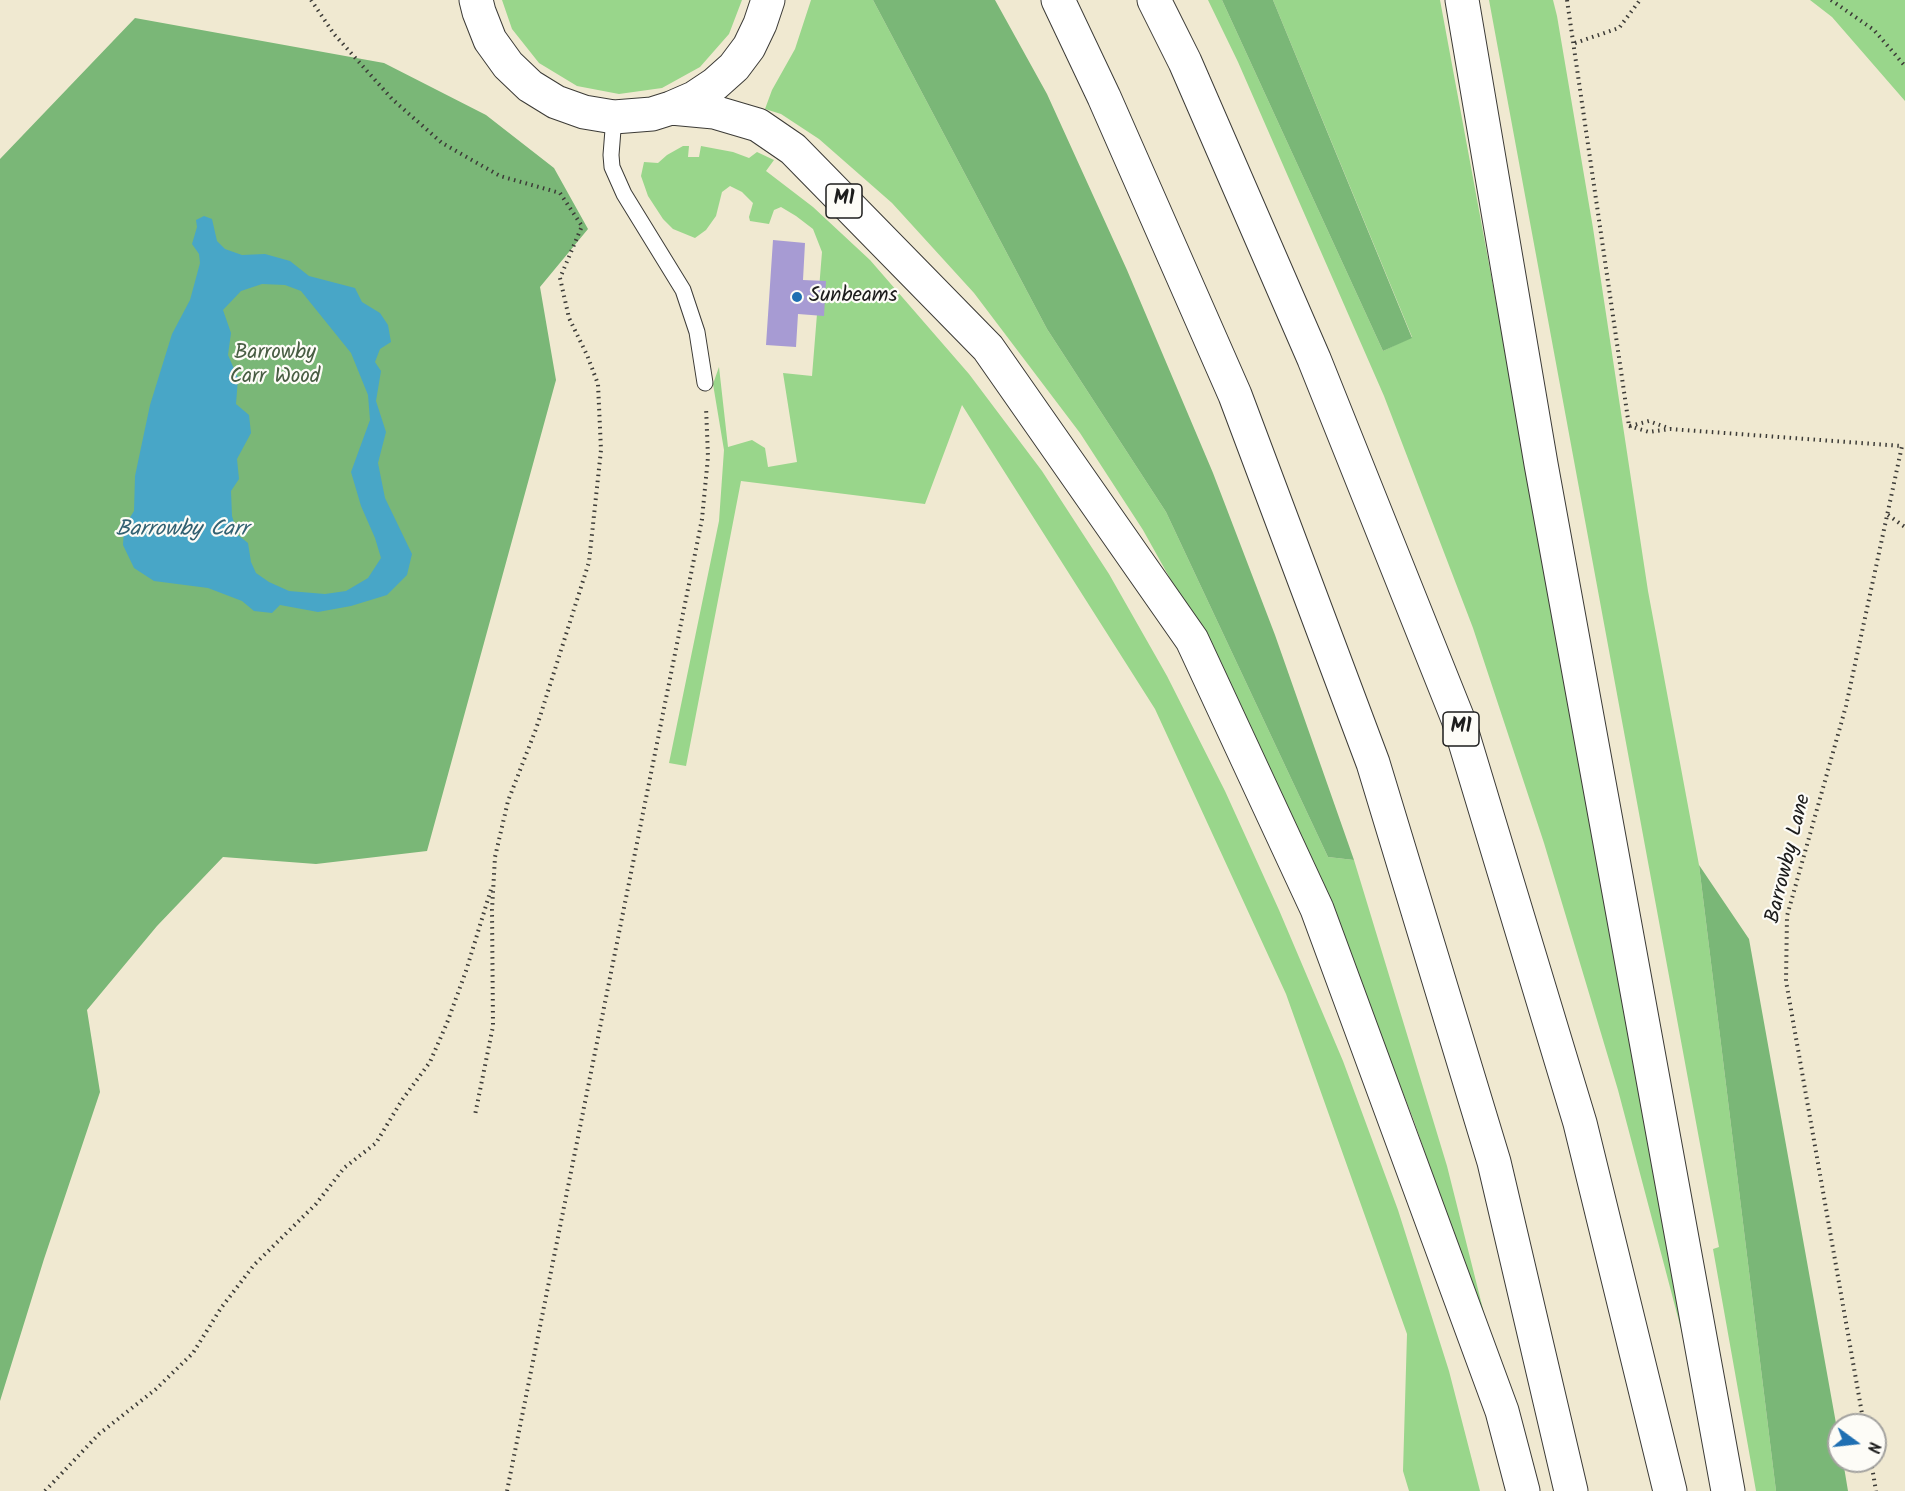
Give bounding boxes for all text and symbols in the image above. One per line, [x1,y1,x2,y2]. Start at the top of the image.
road number: M1 [826,184,862,218]
place label: Sunbeams [809,284,897,310]
marker: Sunbeams [790,290,804,304]
park label: Barrowby Carr Wood [230,341,320,391]
water label: Barrowby Carr [116,518,248,544]
road number: M1 [1443,712,1479,746]
street label: Barrowby Lane [1762,792,1818,926]
north arrow [1827,1413,1887,1473]
text: N [1860,1439,1886,1455]

